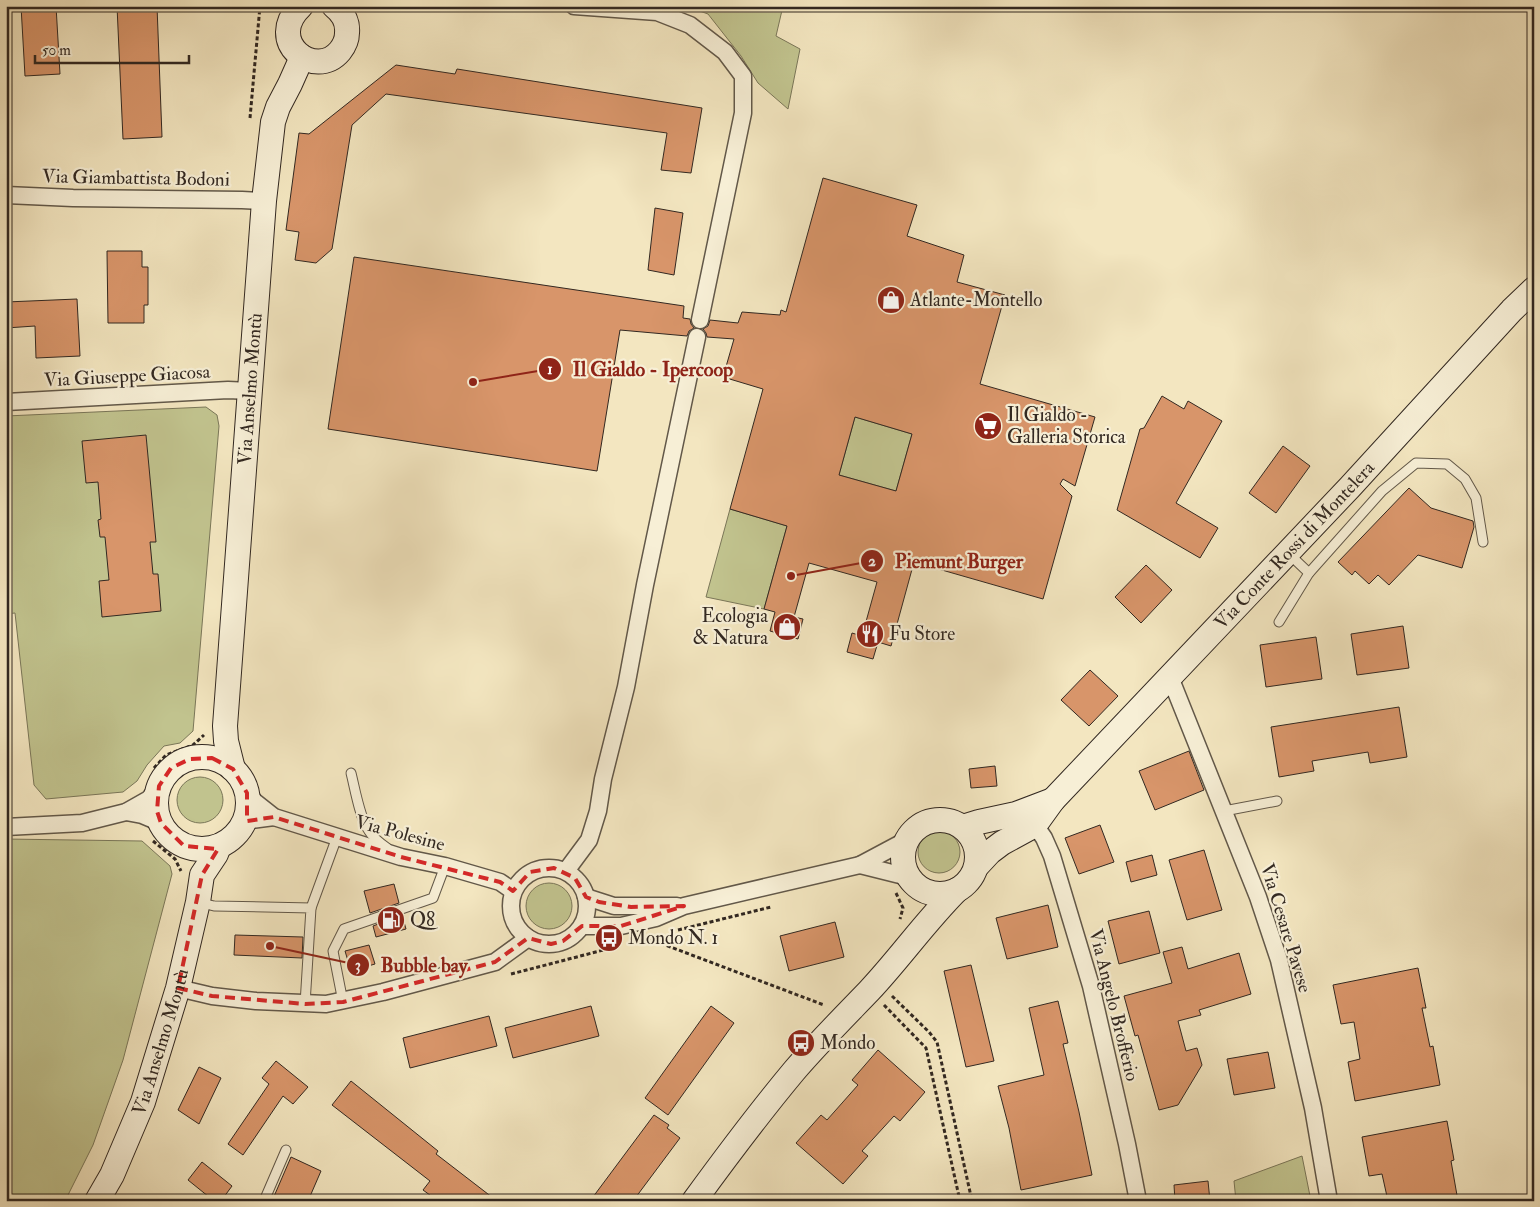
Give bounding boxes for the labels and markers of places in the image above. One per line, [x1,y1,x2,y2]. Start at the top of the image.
shop icon: Atlante-Montello [876,285,906,315]
place label: Atlante-Montello [909,288,1042,312]
callout: Il Gialdo - Ipercoop [537,351,743,386]
place label: Il Gialdo - Galleria Storica [1007,403,1126,449]
supermarket icon: Il Gialdo - Galleria Storica [973,411,1003,441]
callout: Piemunt Burger [860,543,1033,578]
place label: Ecologia & Natura [693,604,768,650]
shop icon: Ecologia & Natura [772,612,802,642]
restaurant icon: Fu Store [855,619,885,649]
place label: Fu Store [889,622,955,646]
fuel station icon: Q8 [376,905,406,935]
place label: Q8 [410,908,438,932]
bus stop icon: Mondo N. 1 [594,923,624,953]
place label: Mondo N. 1 [628,926,718,950]
callout: Bubble bay [346,947,478,982]
bus stop icon: Mondo [786,1028,816,1058]
place label: Mondo [820,1031,875,1055]

